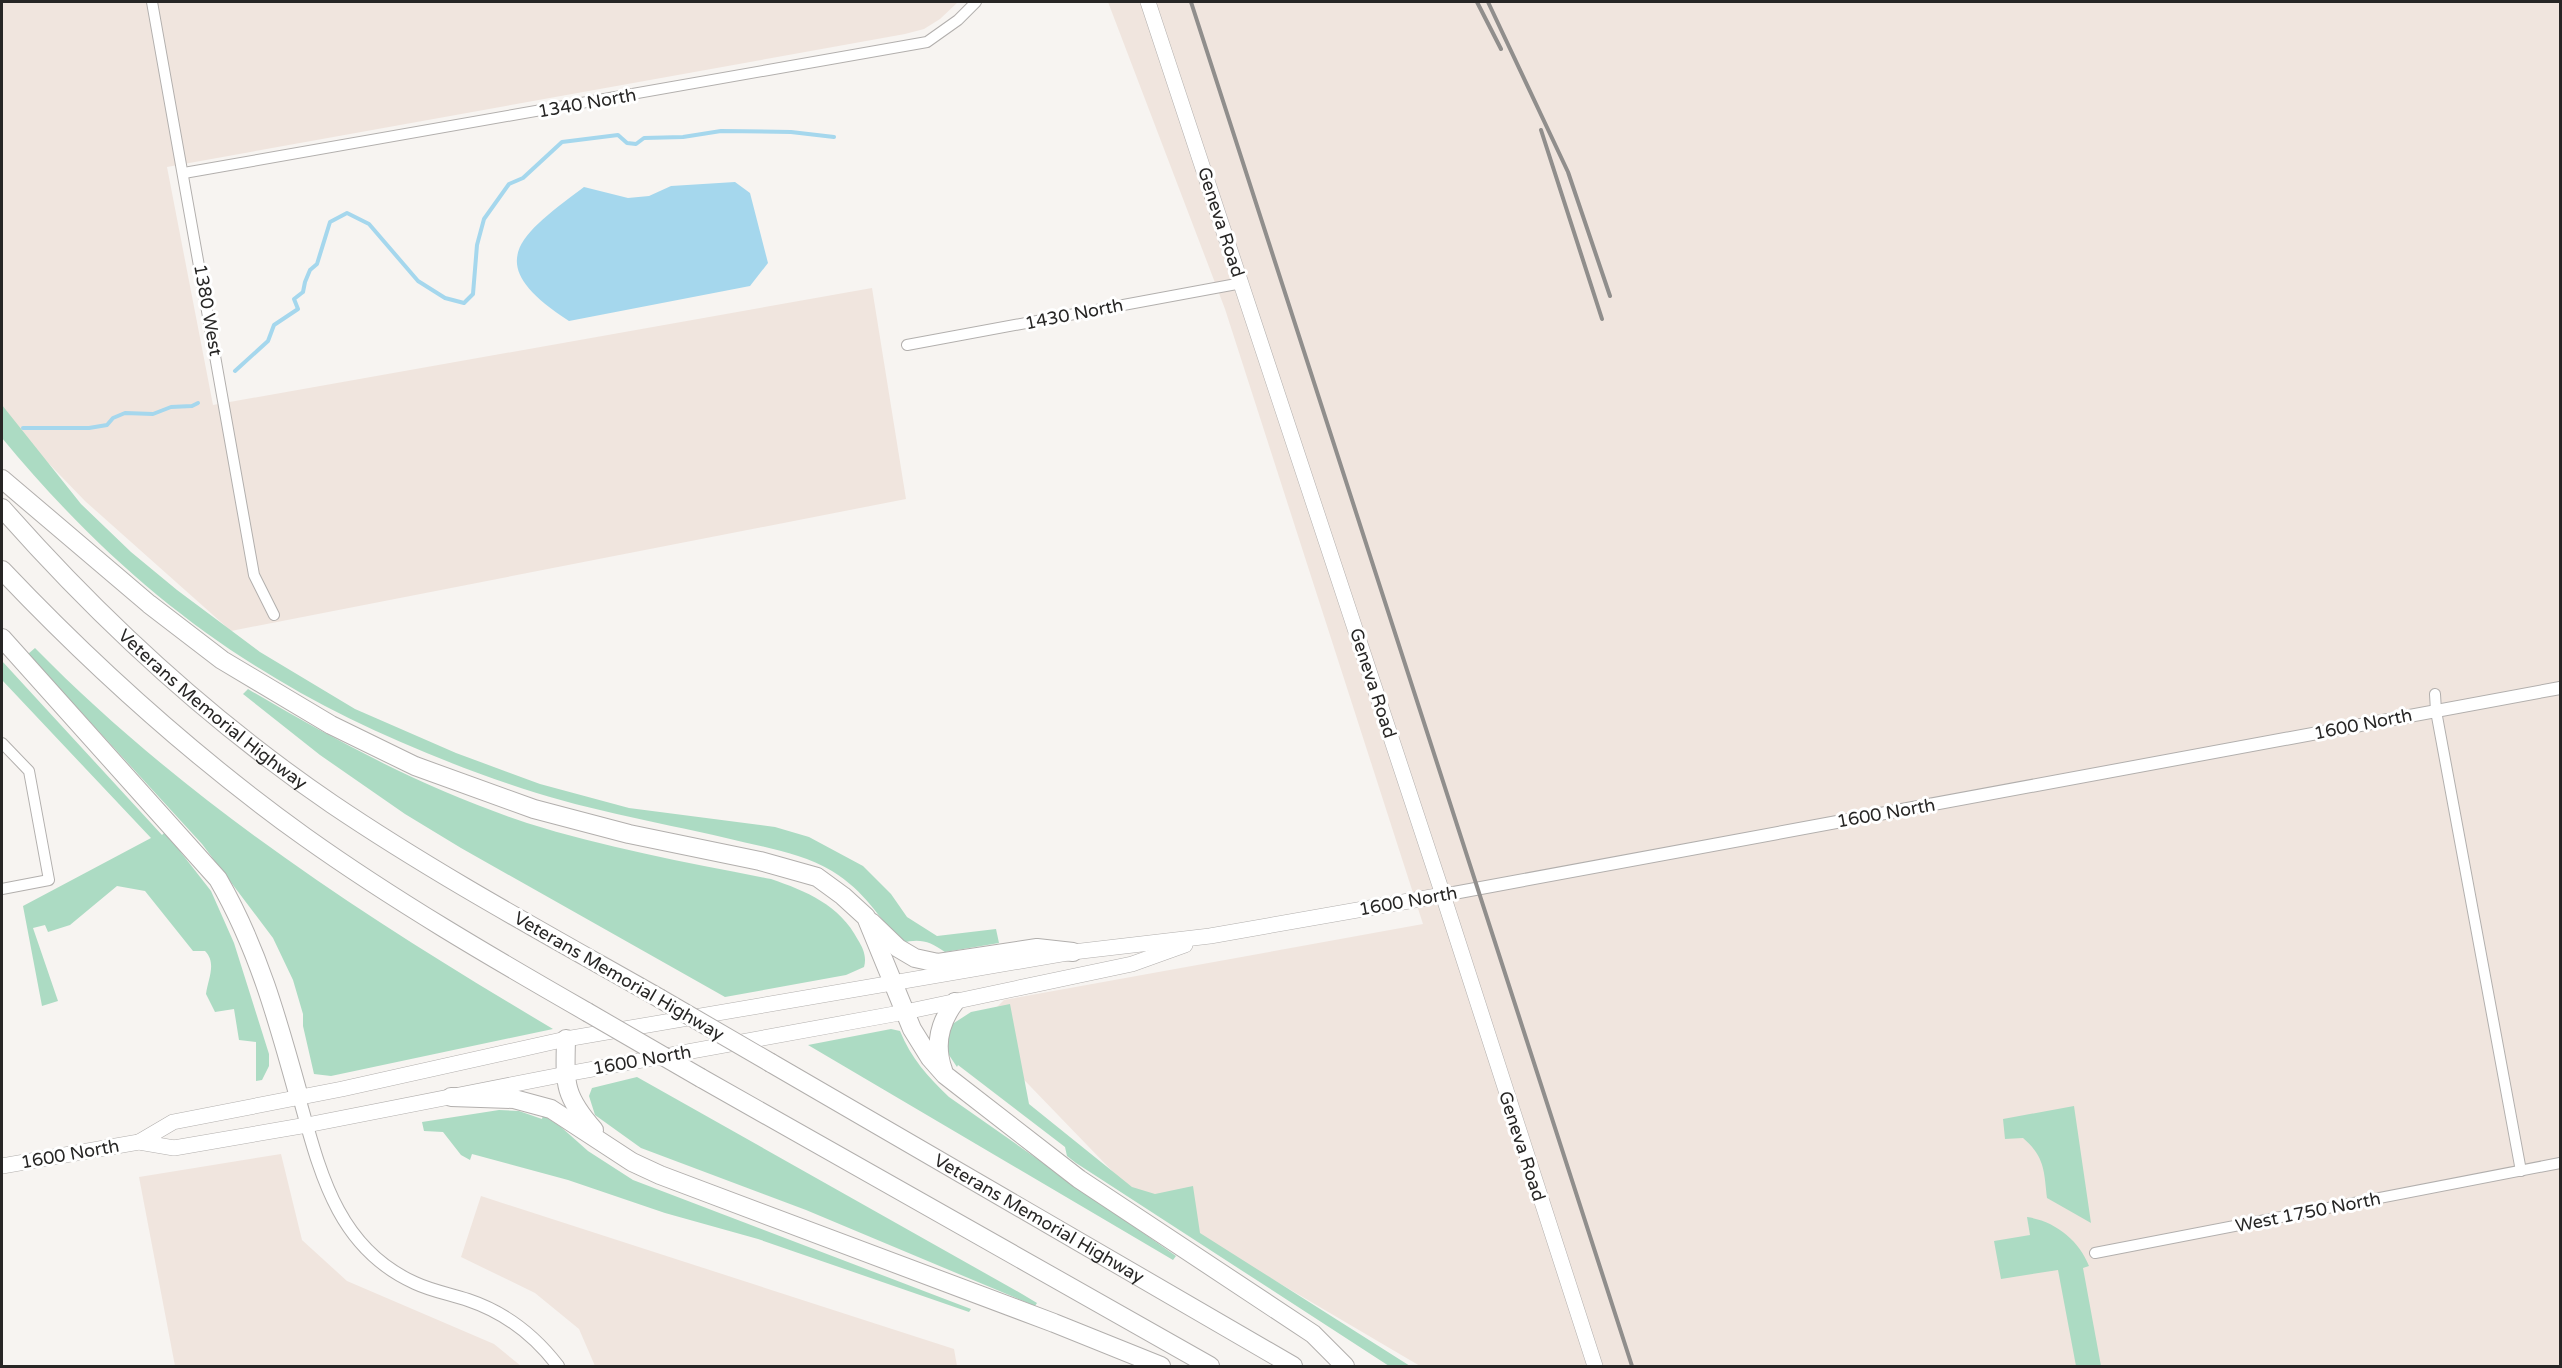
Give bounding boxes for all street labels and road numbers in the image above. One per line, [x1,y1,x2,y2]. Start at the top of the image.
street label: 1340 North [536,84,638,122]
street label: Geneva Road [1193,164,1249,280]
street label: 1380 West [189,262,227,358]
street label: 1430 North [1023,294,1125,334]
street label: Veterans Memorial Highway [114,624,312,794]
street label: Geneva Road [1345,625,1401,741]
street label: 1600 North [2312,704,2414,744]
street label: 1600 North [1835,794,1937,832]
street label: 1600 North [1357,882,1459,920]
street label: Veterans Memorial Highway [510,907,728,1045]
street label: 1600 North [591,1041,693,1079]
street label: Geneva Road [1494,1088,1550,1204]
street label: 1600 North [19,1135,121,1173]
street label: Veterans Memorial Highway [930,1149,1148,1288]
street label: West 1750 North [2234,1187,2382,1237]

